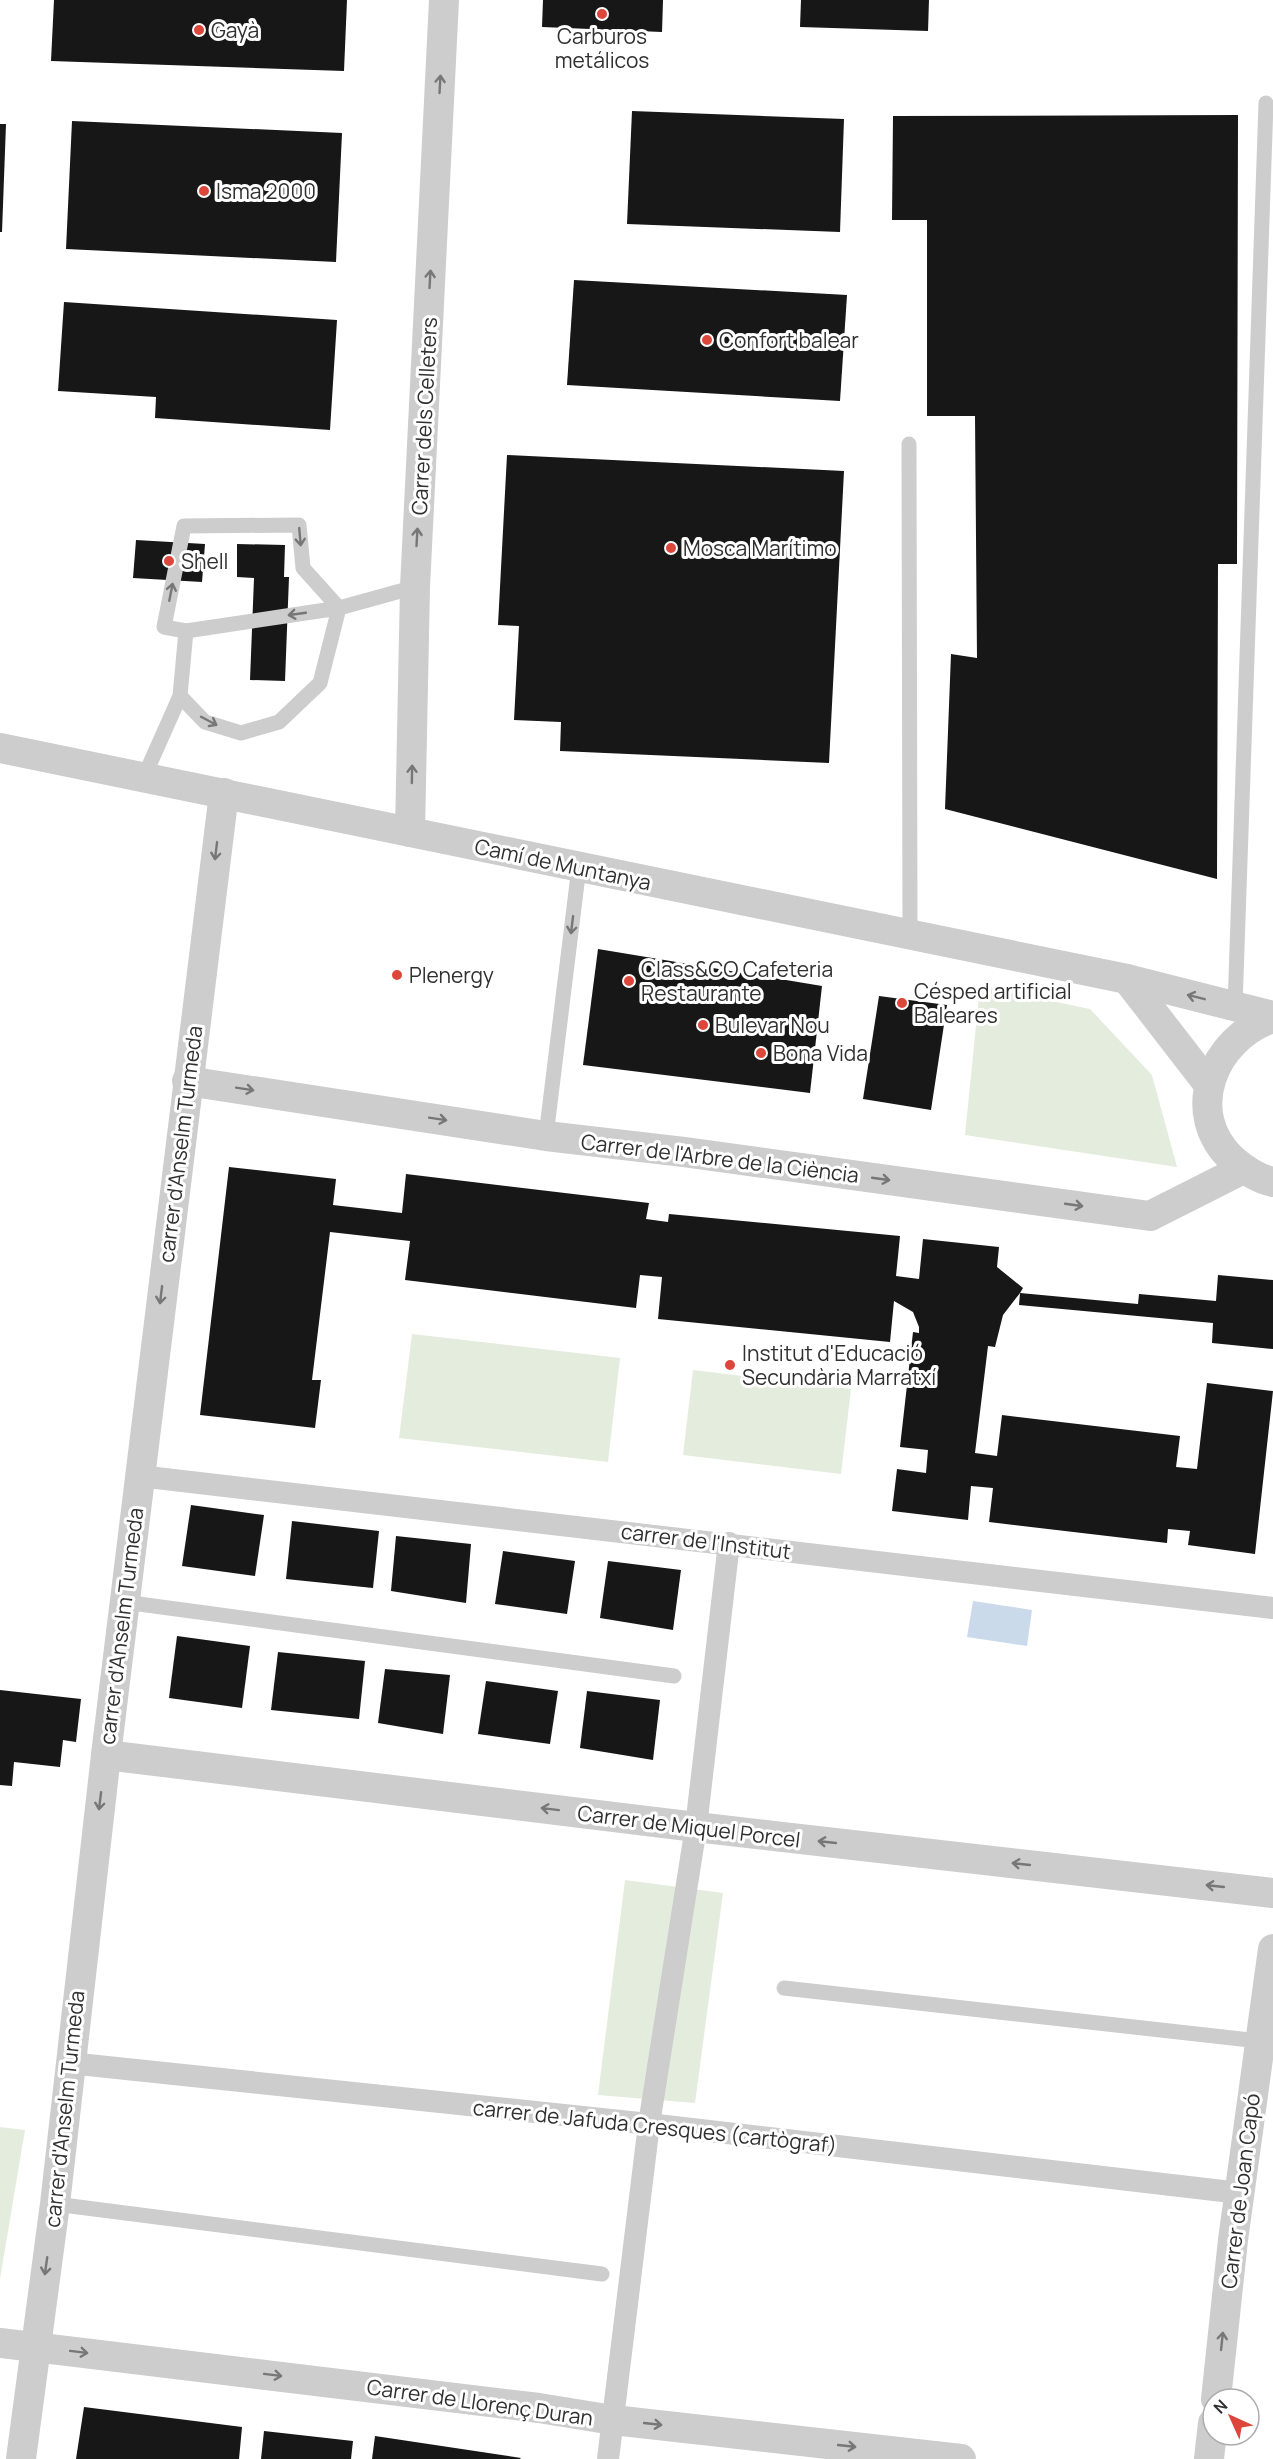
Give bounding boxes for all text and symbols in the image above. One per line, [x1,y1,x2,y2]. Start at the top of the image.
marker: Carburos metálicos [595,7,609,21]
place label: Gayà [211,16,259,44]
place label: Carburos metálicos [555,22,649,74]
marker: Gayà [192,23,206,37]
one-way arrow [435,75,446,95]
place label: Isma 2000 [216,177,316,205]
marker: Isma 2000 [197,184,211,198]
one-way arrow [425,269,436,289]
street label: Carrer dels Celleters [405,316,443,516]
place label: Confort balear [719,326,859,354]
marker: Confort balear [700,333,714,347]
one-way arrow [295,526,306,546]
one-way arrow [412,527,423,547]
place label: Mosca Marítimo [683,534,837,562]
marker: Mosca Marítimo [664,541,678,555]
place label: Shell [181,547,229,575]
marker: Shell [162,554,176,568]
one-way arrow [166,583,177,603]
one-way arrow [287,609,307,620]
one-way arrow [200,715,217,727]
one-way arrow [406,764,417,784]
street label: Camí de Muntanya [472,832,654,896]
one-way arrow [211,841,222,861]
one-way arrow [566,914,577,934]
place label: Class&CO Cafeteria Restaurante [641,955,833,1007]
place label: Plenergy [409,961,494,989]
marker: Plenergy [390,968,404,982]
marker: Class&CO Cafeteria Restaurante [622,974,636,988]
place label: Césped artificial Baleares [914,977,1072,1029]
one-way arrow [1187,990,1206,1002]
marker: Césped artificial Baleares [895,996,909,1010]
place label: Bulevar Nou [715,1011,830,1039]
marker: Bulevar Nou [696,1018,710,1032]
street label: carrer d'Anselm Turmeda [152,1024,208,1264]
place label: Bona Vida [773,1039,868,1067]
marker: Bona Vida [754,1046,768,1060]
one-way arrow [235,1084,254,1095]
one-way arrow [427,1114,447,1125]
street label: Carrer de l'Arbre de la Ciència [579,1127,861,1189]
one-way arrow [870,1173,890,1184]
one-way arrow [1063,1200,1083,1211]
one-way arrow [155,1285,166,1304]
place label: Institut d'Educació Secundària Marratxí [742,1339,936,1391]
marker: Institut d'Educació Secundària Marratxí [723,1358,737,1372]
street label: carrer d'Anselm Turmeda [93,1506,149,1746]
street label: carrer de l'Institut [619,1517,793,1565]
one-way arrow [94,1791,105,1811]
street label: Carrer de Miquel Porcel [576,1798,802,1854]
one-way arrow [541,1803,561,1814]
one-way arrow [818,1836,838,1847]
one-way arrow [1012,1858,1032,1869]
one-way arrow [1205,1880,1225,1891]
street label: carrer d'Anselm Turmeda [38,1989,90,2229]
street label: Carrer de Joan Capó [1214,2092,1266,2290]
street label: carrer de Jafuda Cresques (cartògraf) [472,2093,838,2159]
one-way arrow [40,2256,51,2276]
one-way arrow [1217,2331,1228,2351]
one-way arrow [69,2347,88,2358]
one-way arrow [262,2370,282,2381]
street label: Carrer de Llorenç Duran [365,2372,595,2432]
north arrow [1201,2387,1261,2447]
text: N [1209,2395,1232,2418]
one-way arrow [643,2419,663,2430]
one-way arrow [837,2441,857,2452]

